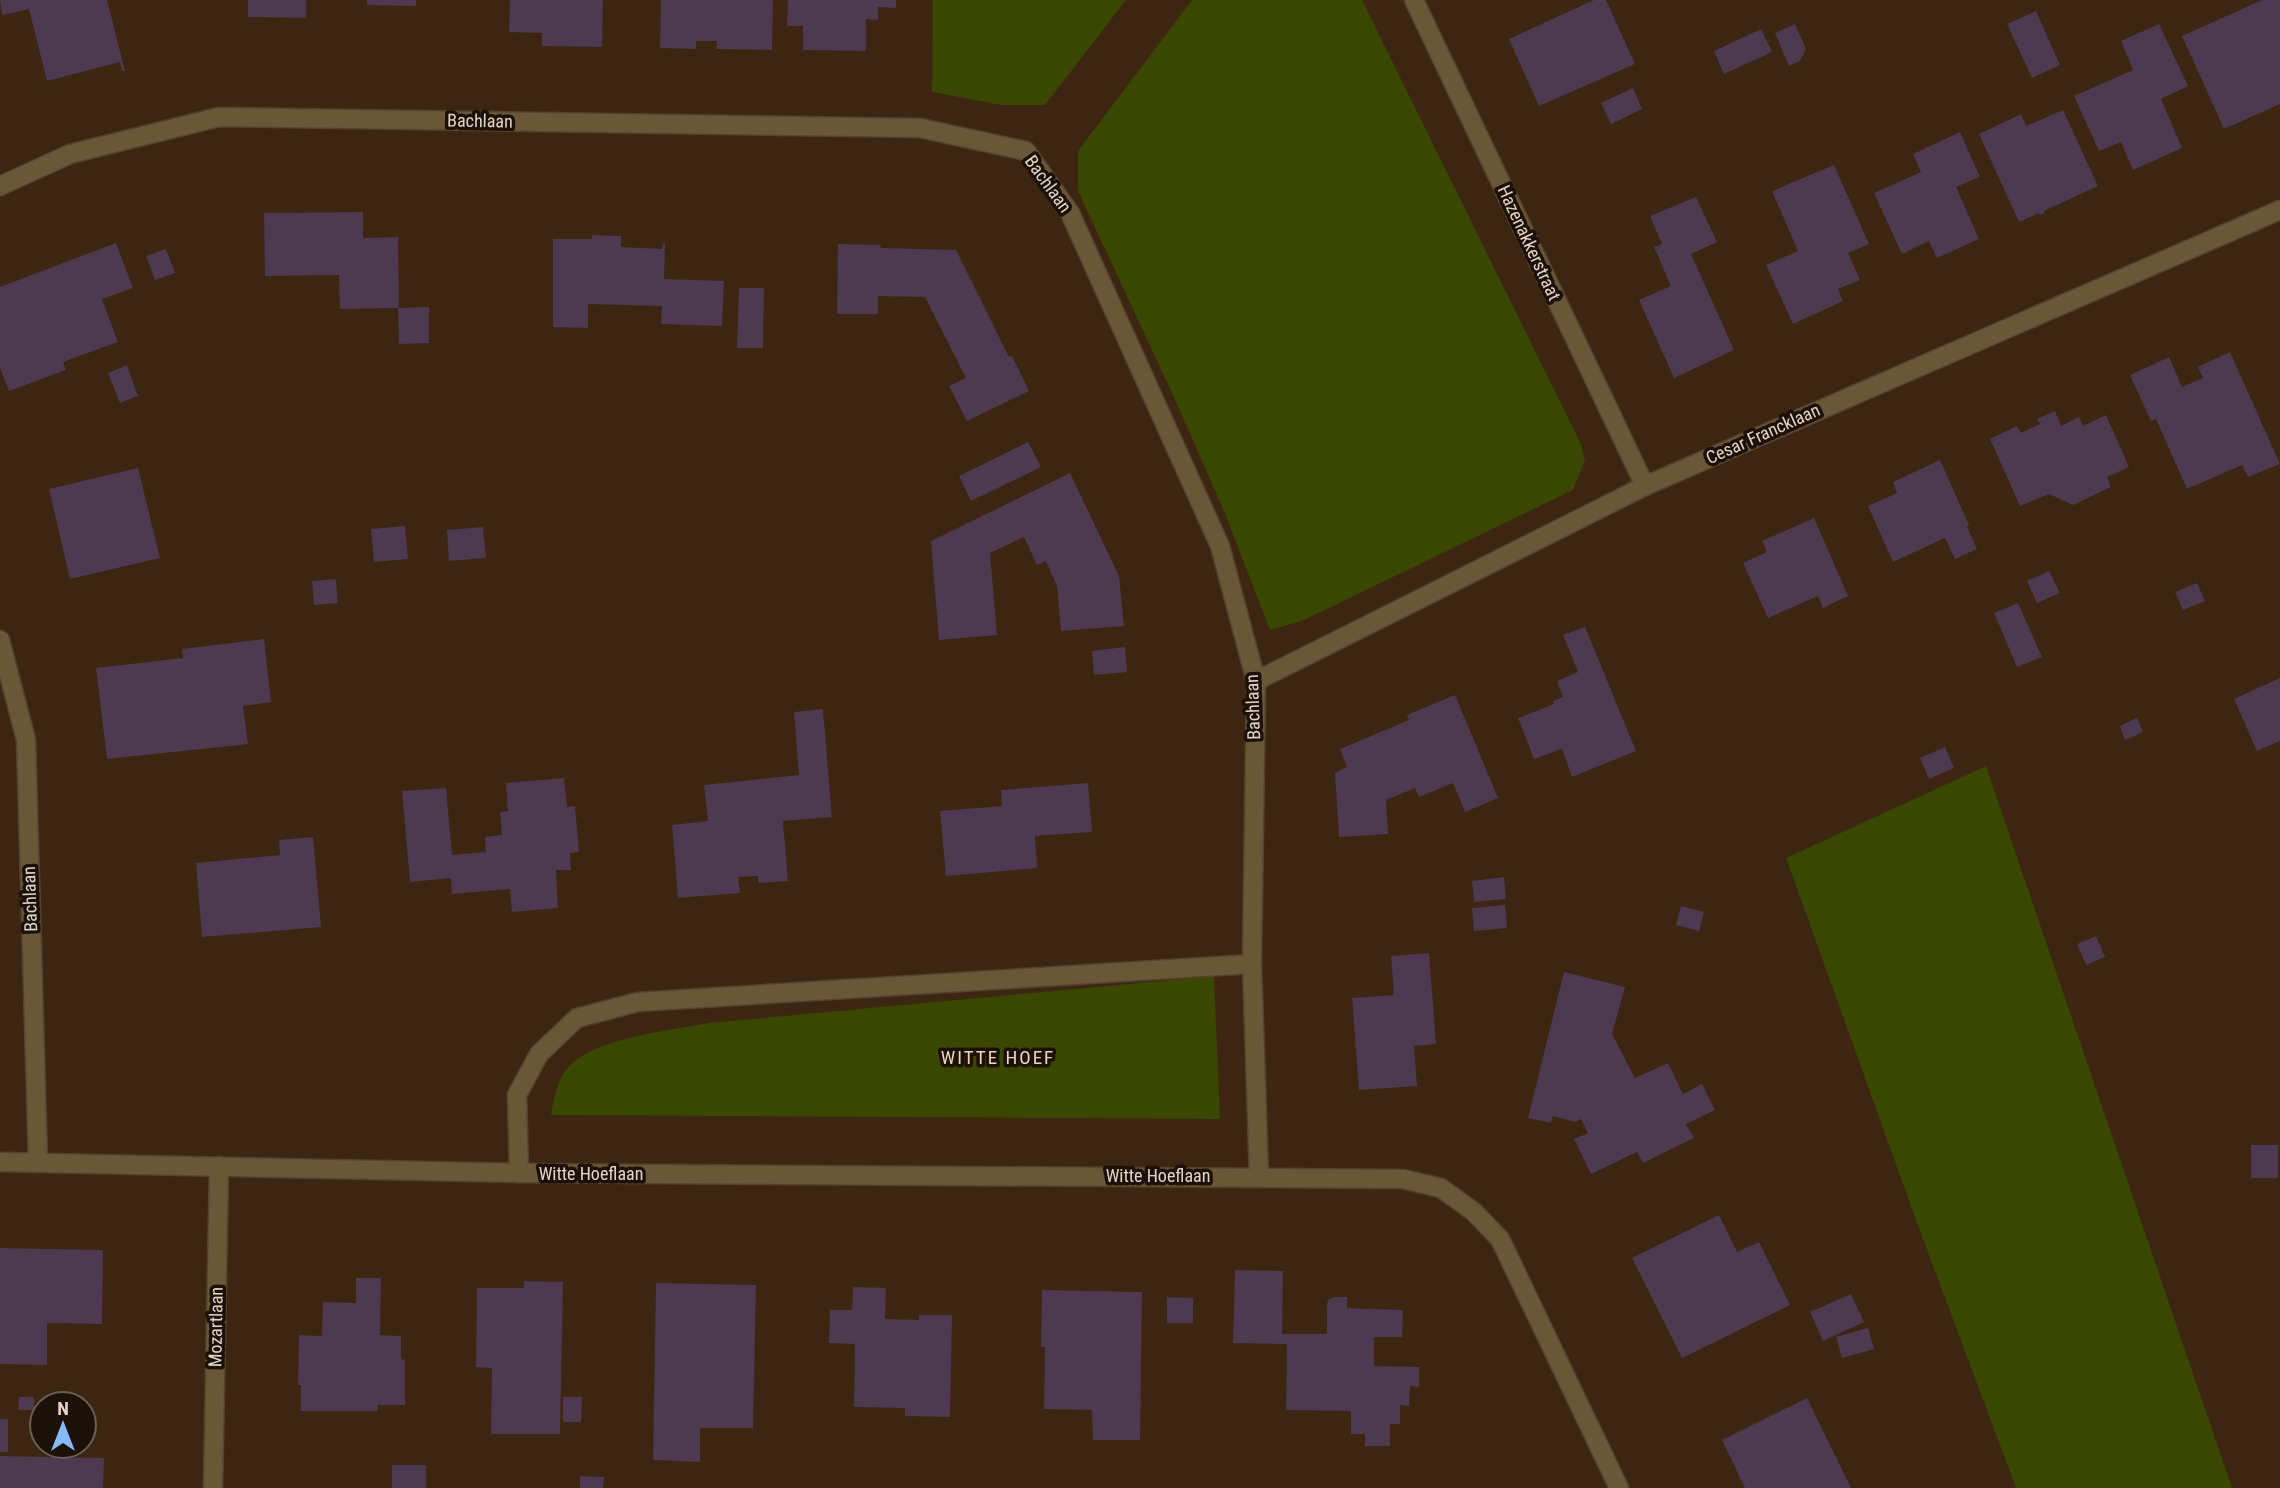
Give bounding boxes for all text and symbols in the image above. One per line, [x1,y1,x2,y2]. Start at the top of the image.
street label: Bachlaan [447,109,513,132]
street label: Bachlaan [1021,151,1076,216]
street label: Hazenakkerstraat [1494,182,1565,304]
street label: Cesar Francklaan [1703,399,1823,468]
street label: Bachlaan [1241,674,1264,740]
street label: Bachlaan [18,866,41,932]
district label: WITTE HOEF [941,1046,1055,1069]
street label: Witte Hoeflaan [539,1163,643,1184]
street label: Witte Hoeflaan [1106,1165,1210,1186]
street label: Mozartlaan [204,1287,227,1367]
north arrow [28,1390,98,1460]
text: N [57,1397,69,1420]

